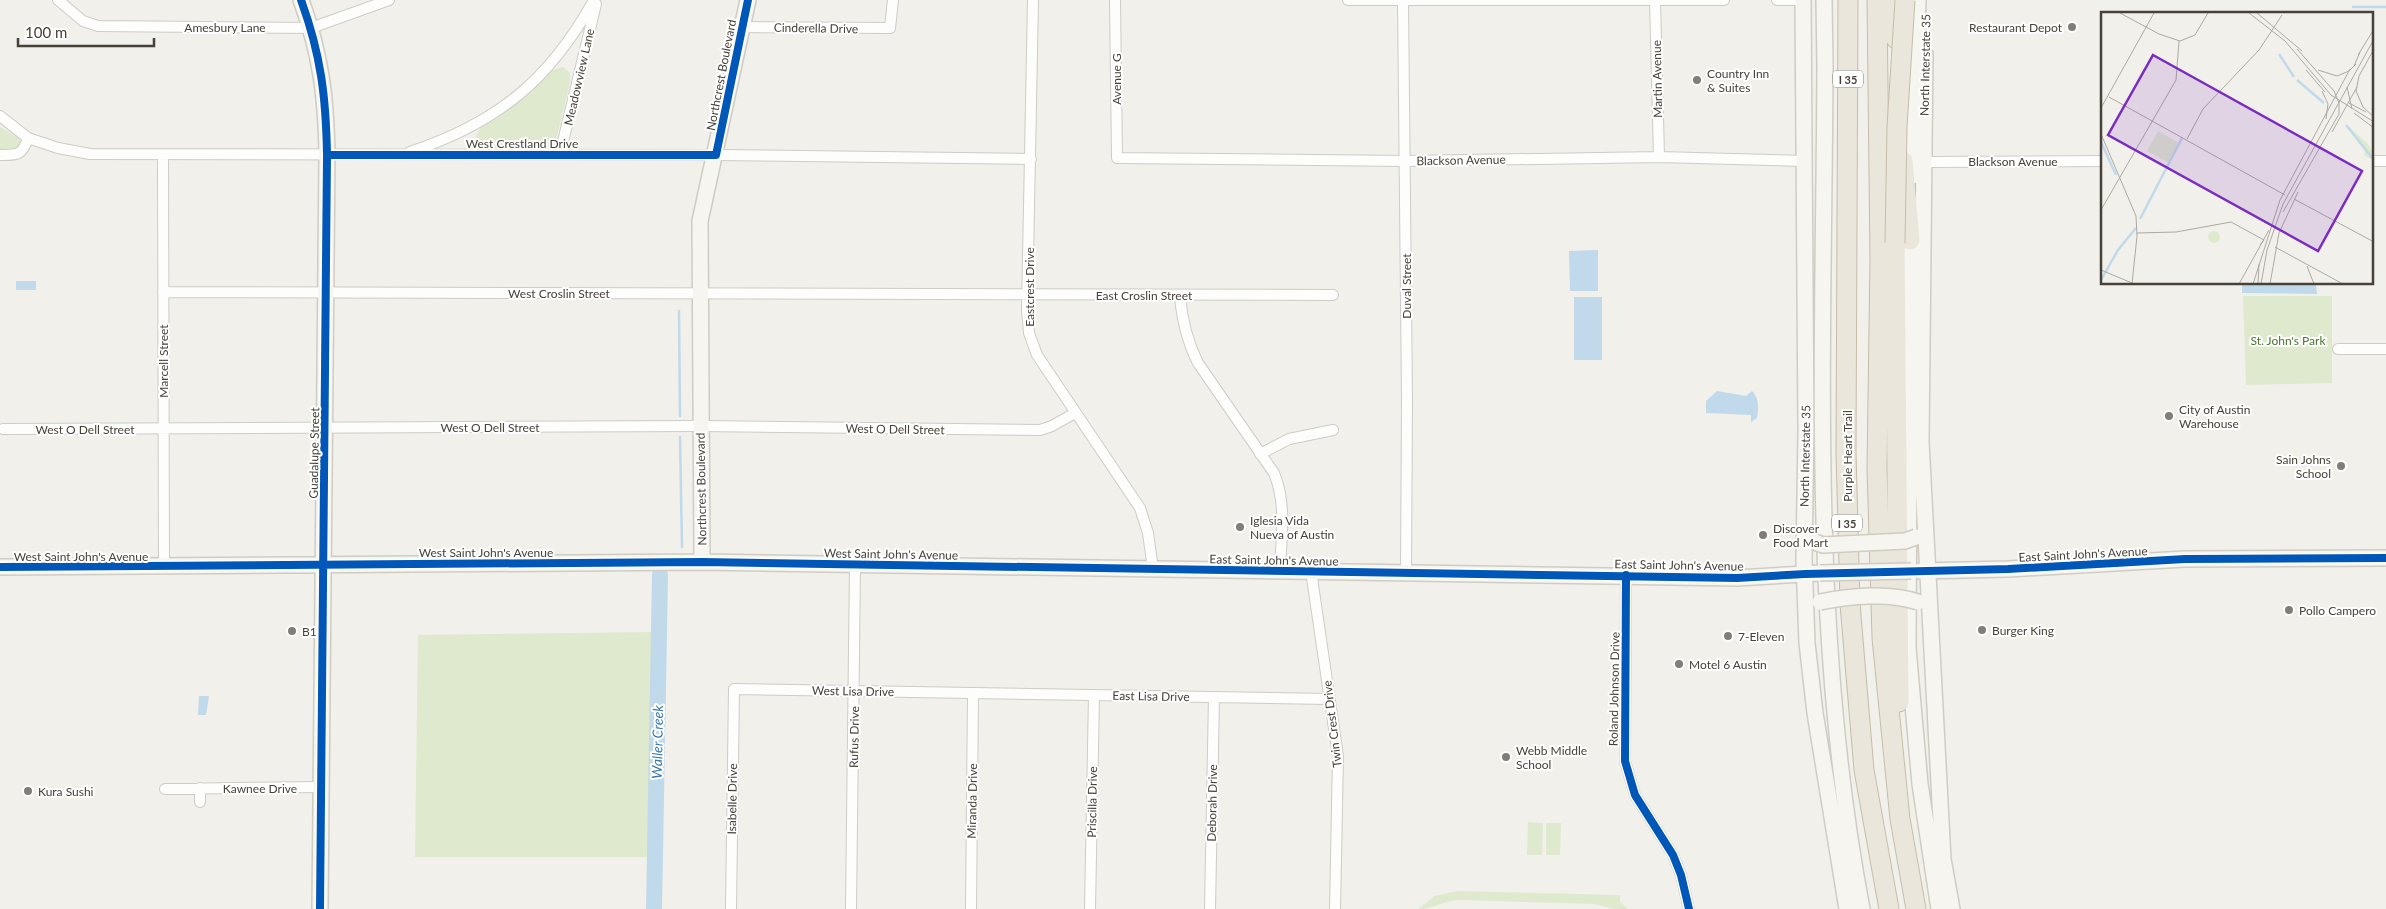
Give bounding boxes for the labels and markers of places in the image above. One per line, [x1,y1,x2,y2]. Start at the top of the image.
place label: Restaurant Depot [1969,20,2063,35]
marker: Restaurant Depot [2066,21,2078,33]
place label: Country Inn & Suites [1707,66,1769,95]
marker: Country Inn & Suites [1691,74,1703,86]
place label: City of Austin Warehouse [2179,402,2250,431]
marker: City of Austin Warehouse [2163,410,2175,422]
place label: Sain Johns School [2276,452,2331,481]
marker: Sain Johns School [2335,460,2347,472]
place label: Iglesia Vida Nueva of Austin [1250,513,1334,542]
marker: Iglesia Vida Nueva of Austin [1234,521,1246,533]
place label: Discover Food Mart [1773,521,1829,550]
marker: Discover Food Mart [1757,529,1769,541]
place label: Pollo Campero [2299,603,2376,618]
marker: Pollo Campero [2283,604,2295,616]
place label: Burger King [1992,623,2054,638]
place label: B1 [302,624,317,639]
marker: Burger King [1976,624,1988,636]
marker: B1 [286,625,298,637]
place label: 7-Eleven [1738,629,1784,644]
marker: 7-Eleven [1722,630,1734,642]
place label: Motel 6 Austin [1689,657,1767,672]
marker: Motel 6 Austin [1673,658,1685,670]
place label: Webb Middle School [1516,743,1587,772]
marker: Webb Middle School [1500,751,1512,763]
place label: Kura Sushi [38,784,94,799]
marker: Kura Sushi [22,785,34,797]

